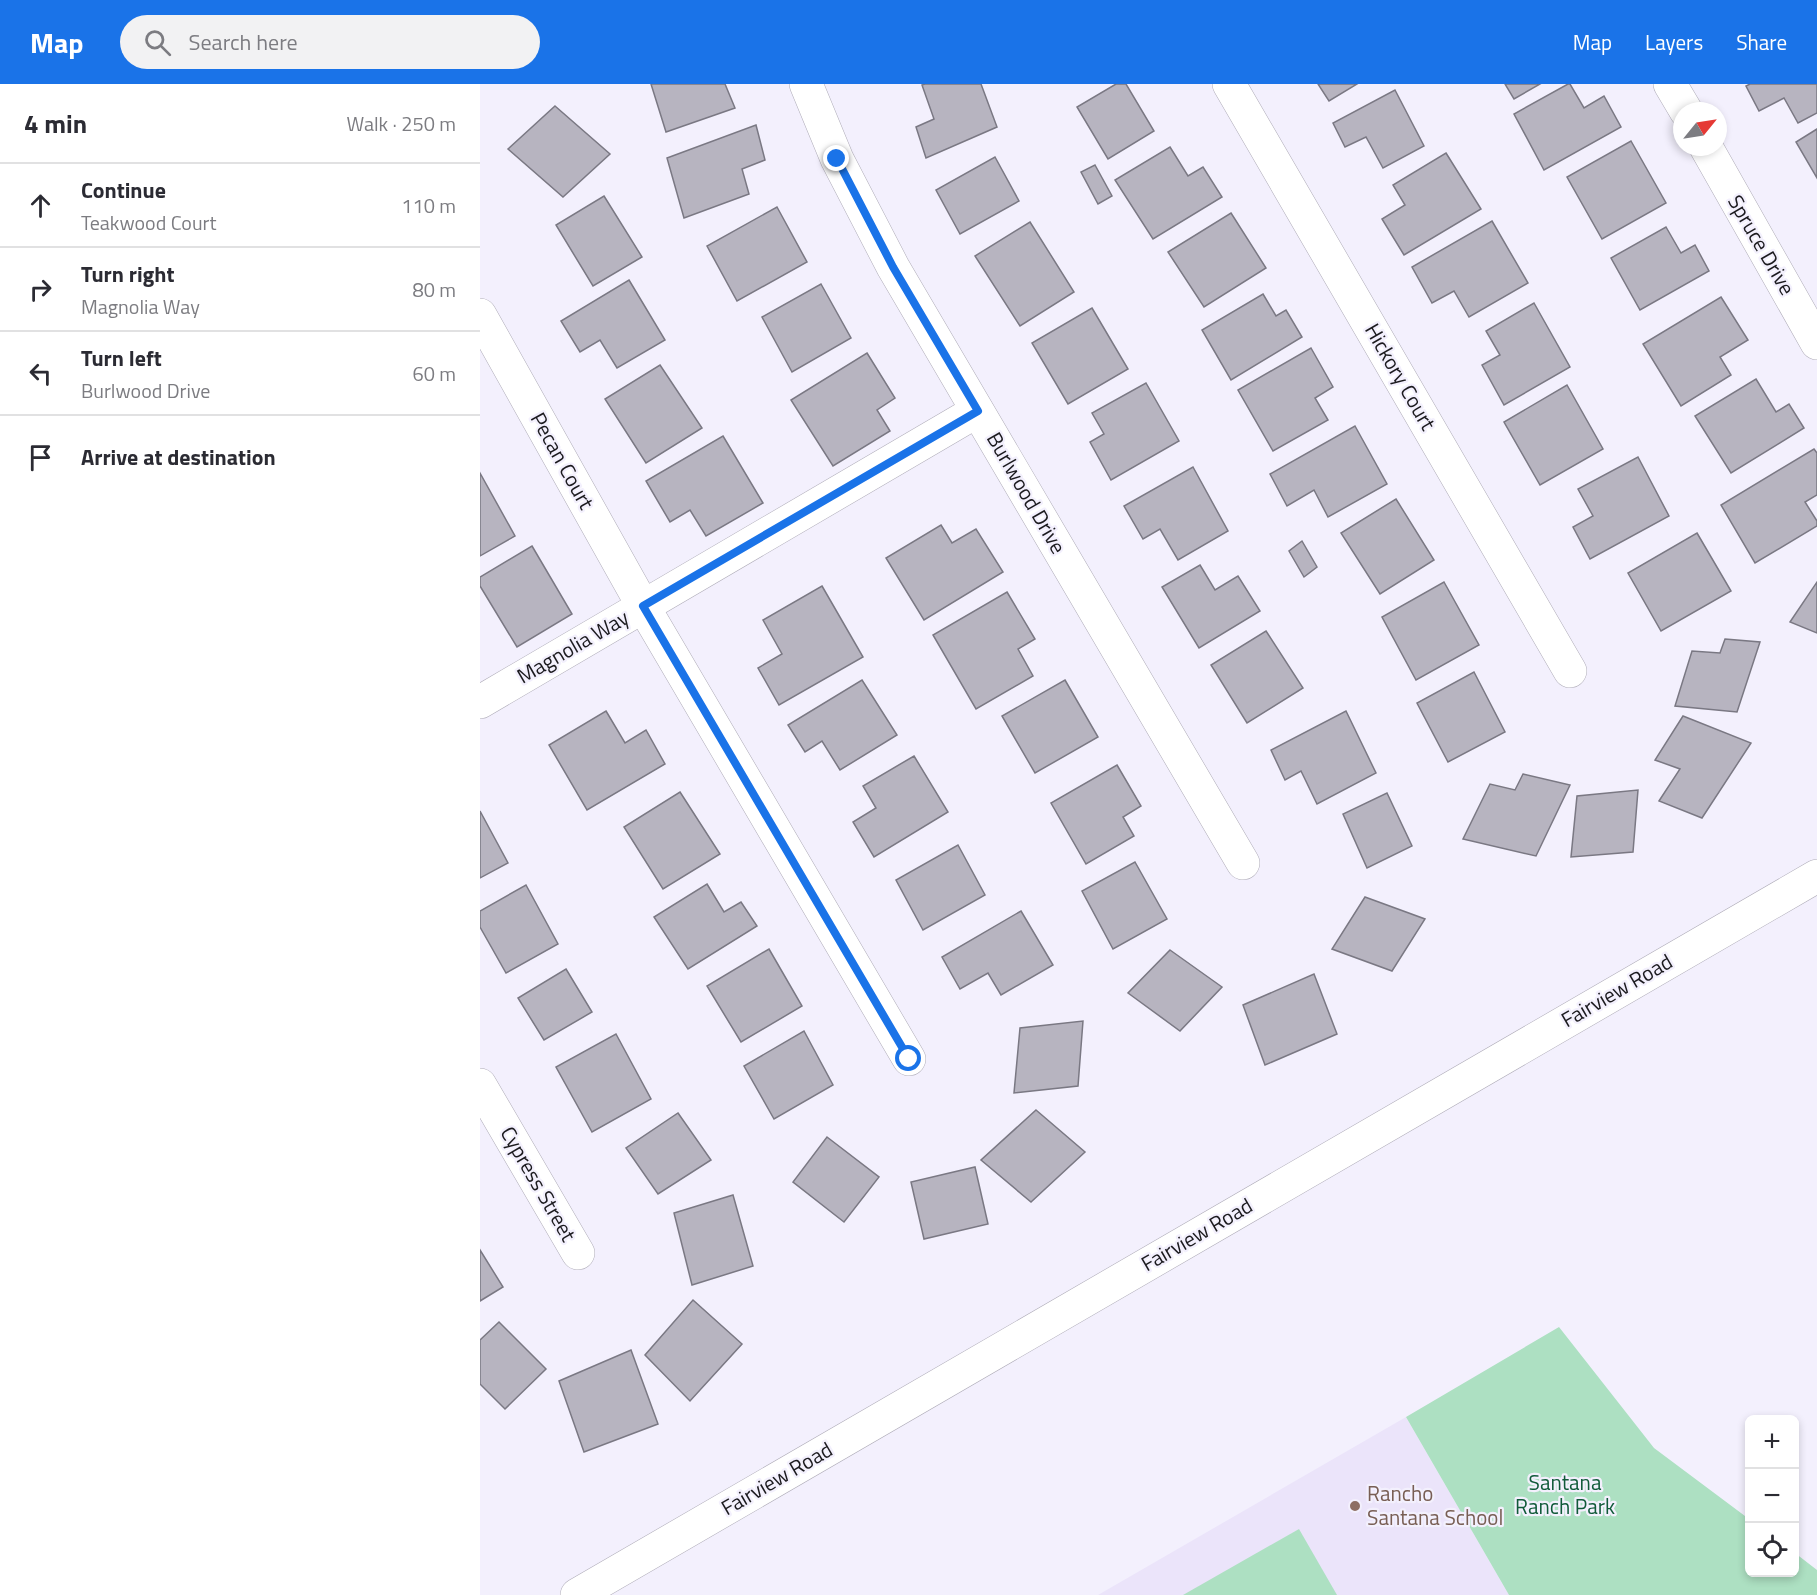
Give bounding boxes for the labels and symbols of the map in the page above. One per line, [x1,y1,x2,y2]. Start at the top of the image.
north arrow [1673,102,1727,156]
route end [823,145,849,171]
street label: Spruce Drive [1720,188,1803,301]
street label: Hickory Court [1357,317,1445,437]
street label: Pecan Court [523,406,603,515]
street label: Burlwood Drive [979,426,1075,559]
street label: Magnolia Way [510,601,635,691]
street label: Fairview Road [1555,945,1678,1035]
route start [895,1045,921,1071]
street label: Cypress Street [493,1120,585,1248]
street label: Fairview Road [1135,1189,1258,1279]
street label: Fairview Road [715,1433,838,1523]
park label: Santana Ranch Park [1515,1466,1615,1522]
place label: Rancho Santana School [1367,1477,1503,1533]
marker: Rancho Santana School [1348,1499,1362,1513]

